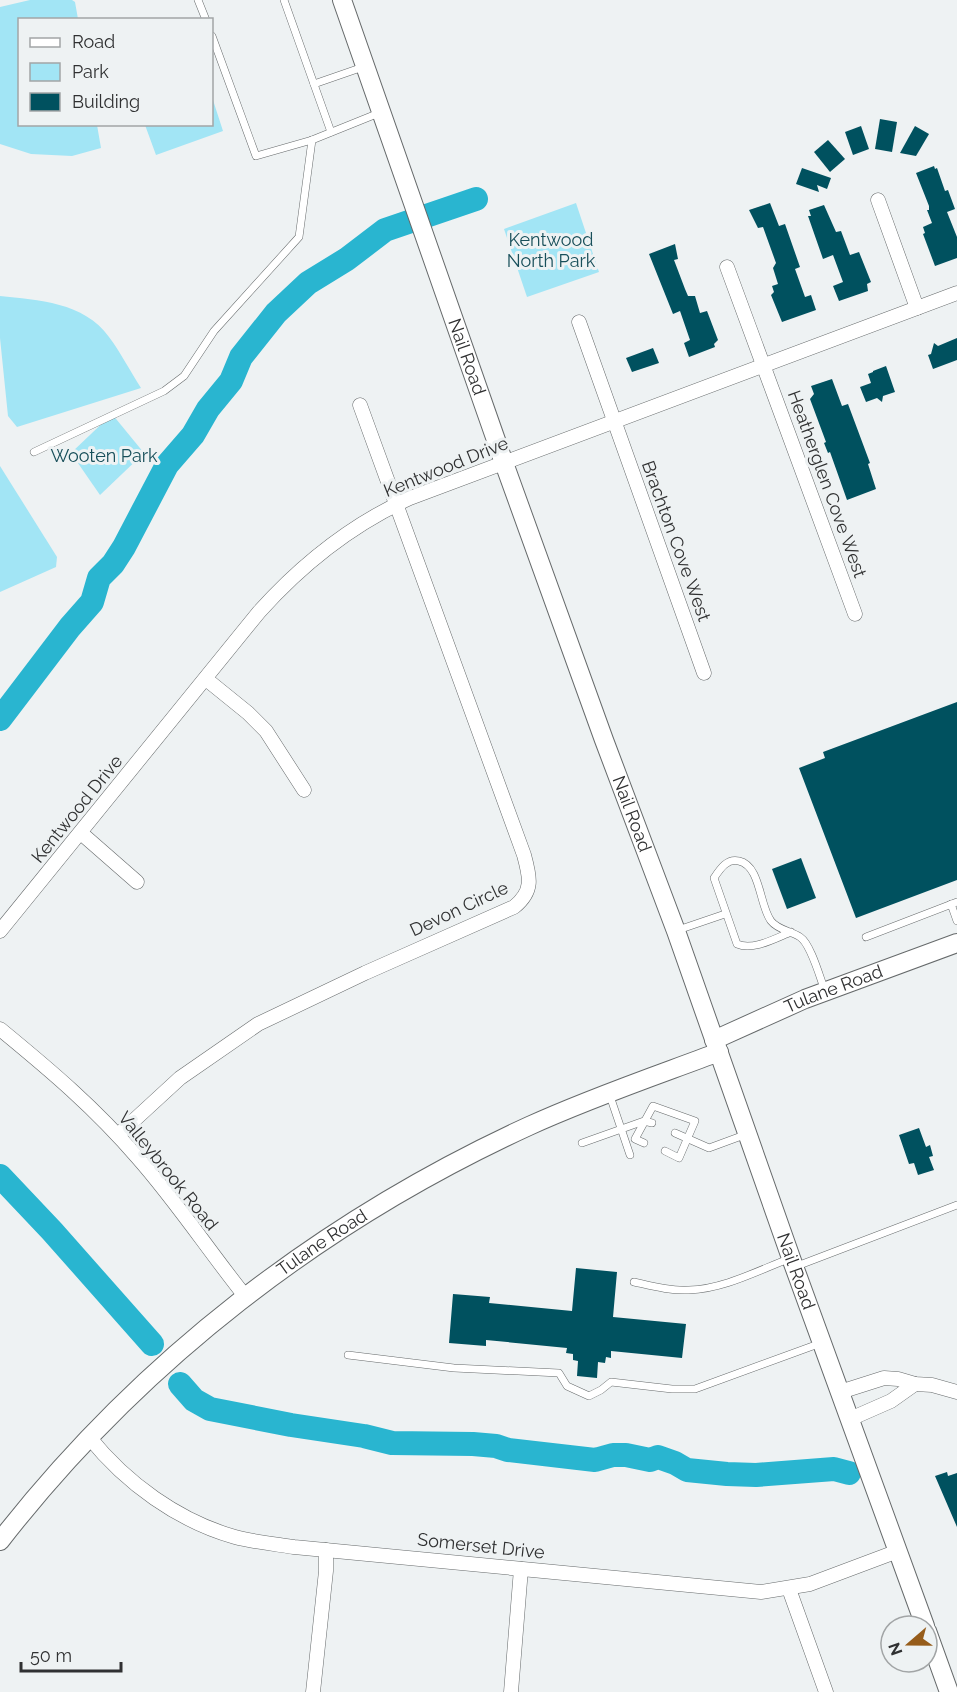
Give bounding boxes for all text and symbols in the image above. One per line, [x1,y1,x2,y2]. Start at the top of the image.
legend [18,18,213,126]
text: Road [72,31,115,52]
text: Park [72,61,109,82]
text: Building [72,91,140,112]
park label: Kentwood North Park [507,229,596,271]
street label: Nail Road [444,316,490,398]
street label: Heatherglen Cove West [784,387,871,580]
street label: Kentwood Drive [380,432,512,501]
park label: Wooten Park [50,445,158,466]
street label: Brachton Cove West [638,458,715,624]
street label: Kentwood Drive [27,750,127,867]
street label: Nail Road [608,773,656,855]
street label: Devon Circle [406,876,512,940]
street label: Tulane Road [781,960,885,1017]
street label: Valleybrook Road [114,1107,223,1234]
street label: Tulane Road [273,1205,371,1280]
street label: Nail Road [773,1230,820,1312]
street label: Somerset Drive [416,1528,546,1563]
north arrow [879,1614,939,1674]
scale bar [21,1635,122,1673]
text: N [884,1640,906,1658]
text: 50 m [30,1645,72,1666]

